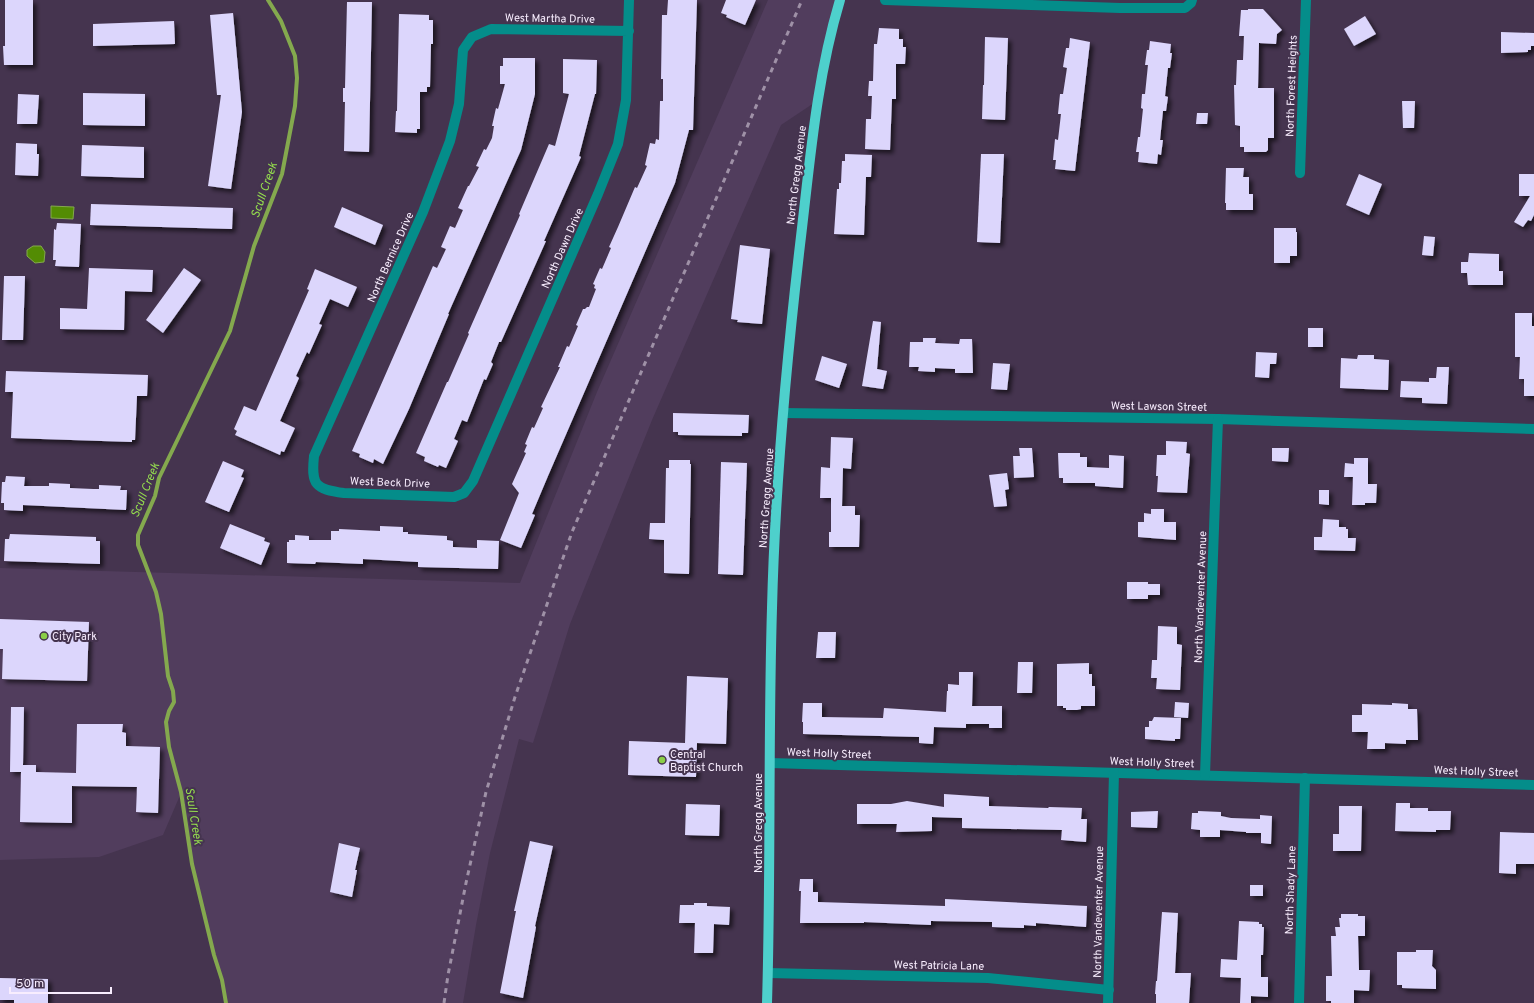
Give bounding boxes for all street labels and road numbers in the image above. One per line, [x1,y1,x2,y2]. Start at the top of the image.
street label: West Martha Drive [505,11,595,27]
street label: North Forest Heights [1283,35,1301,137]
street label: North Gregg Avenue [784,125,810,226]
street label: North Dawn Drive [539,206,587,291]
street label: North Bernice Drive [365,210,417,305]
street label: West Lawson Street [1111,399,1207,415]
street label: North Gregg Avenue [757,448,777,548]
street label: West Beck Drive [350,475,430,491]
street label: North Vandeventer Avenue [1192,531,1210,663]
street label: West Holly Street [786,746,872,762]
street label: West Holly Street [1109,755,1195,771]
street label: West Holly Street [1433,764,1519,780]
street label: North Gregg Avenue [752,773,766,873]
street label: North Shady Lane [1282,845,1300,935]
street label: North Vandeventer Avenue [1091,846,1107,978]
street label: West Patricia Lane [894,958,985,974]

